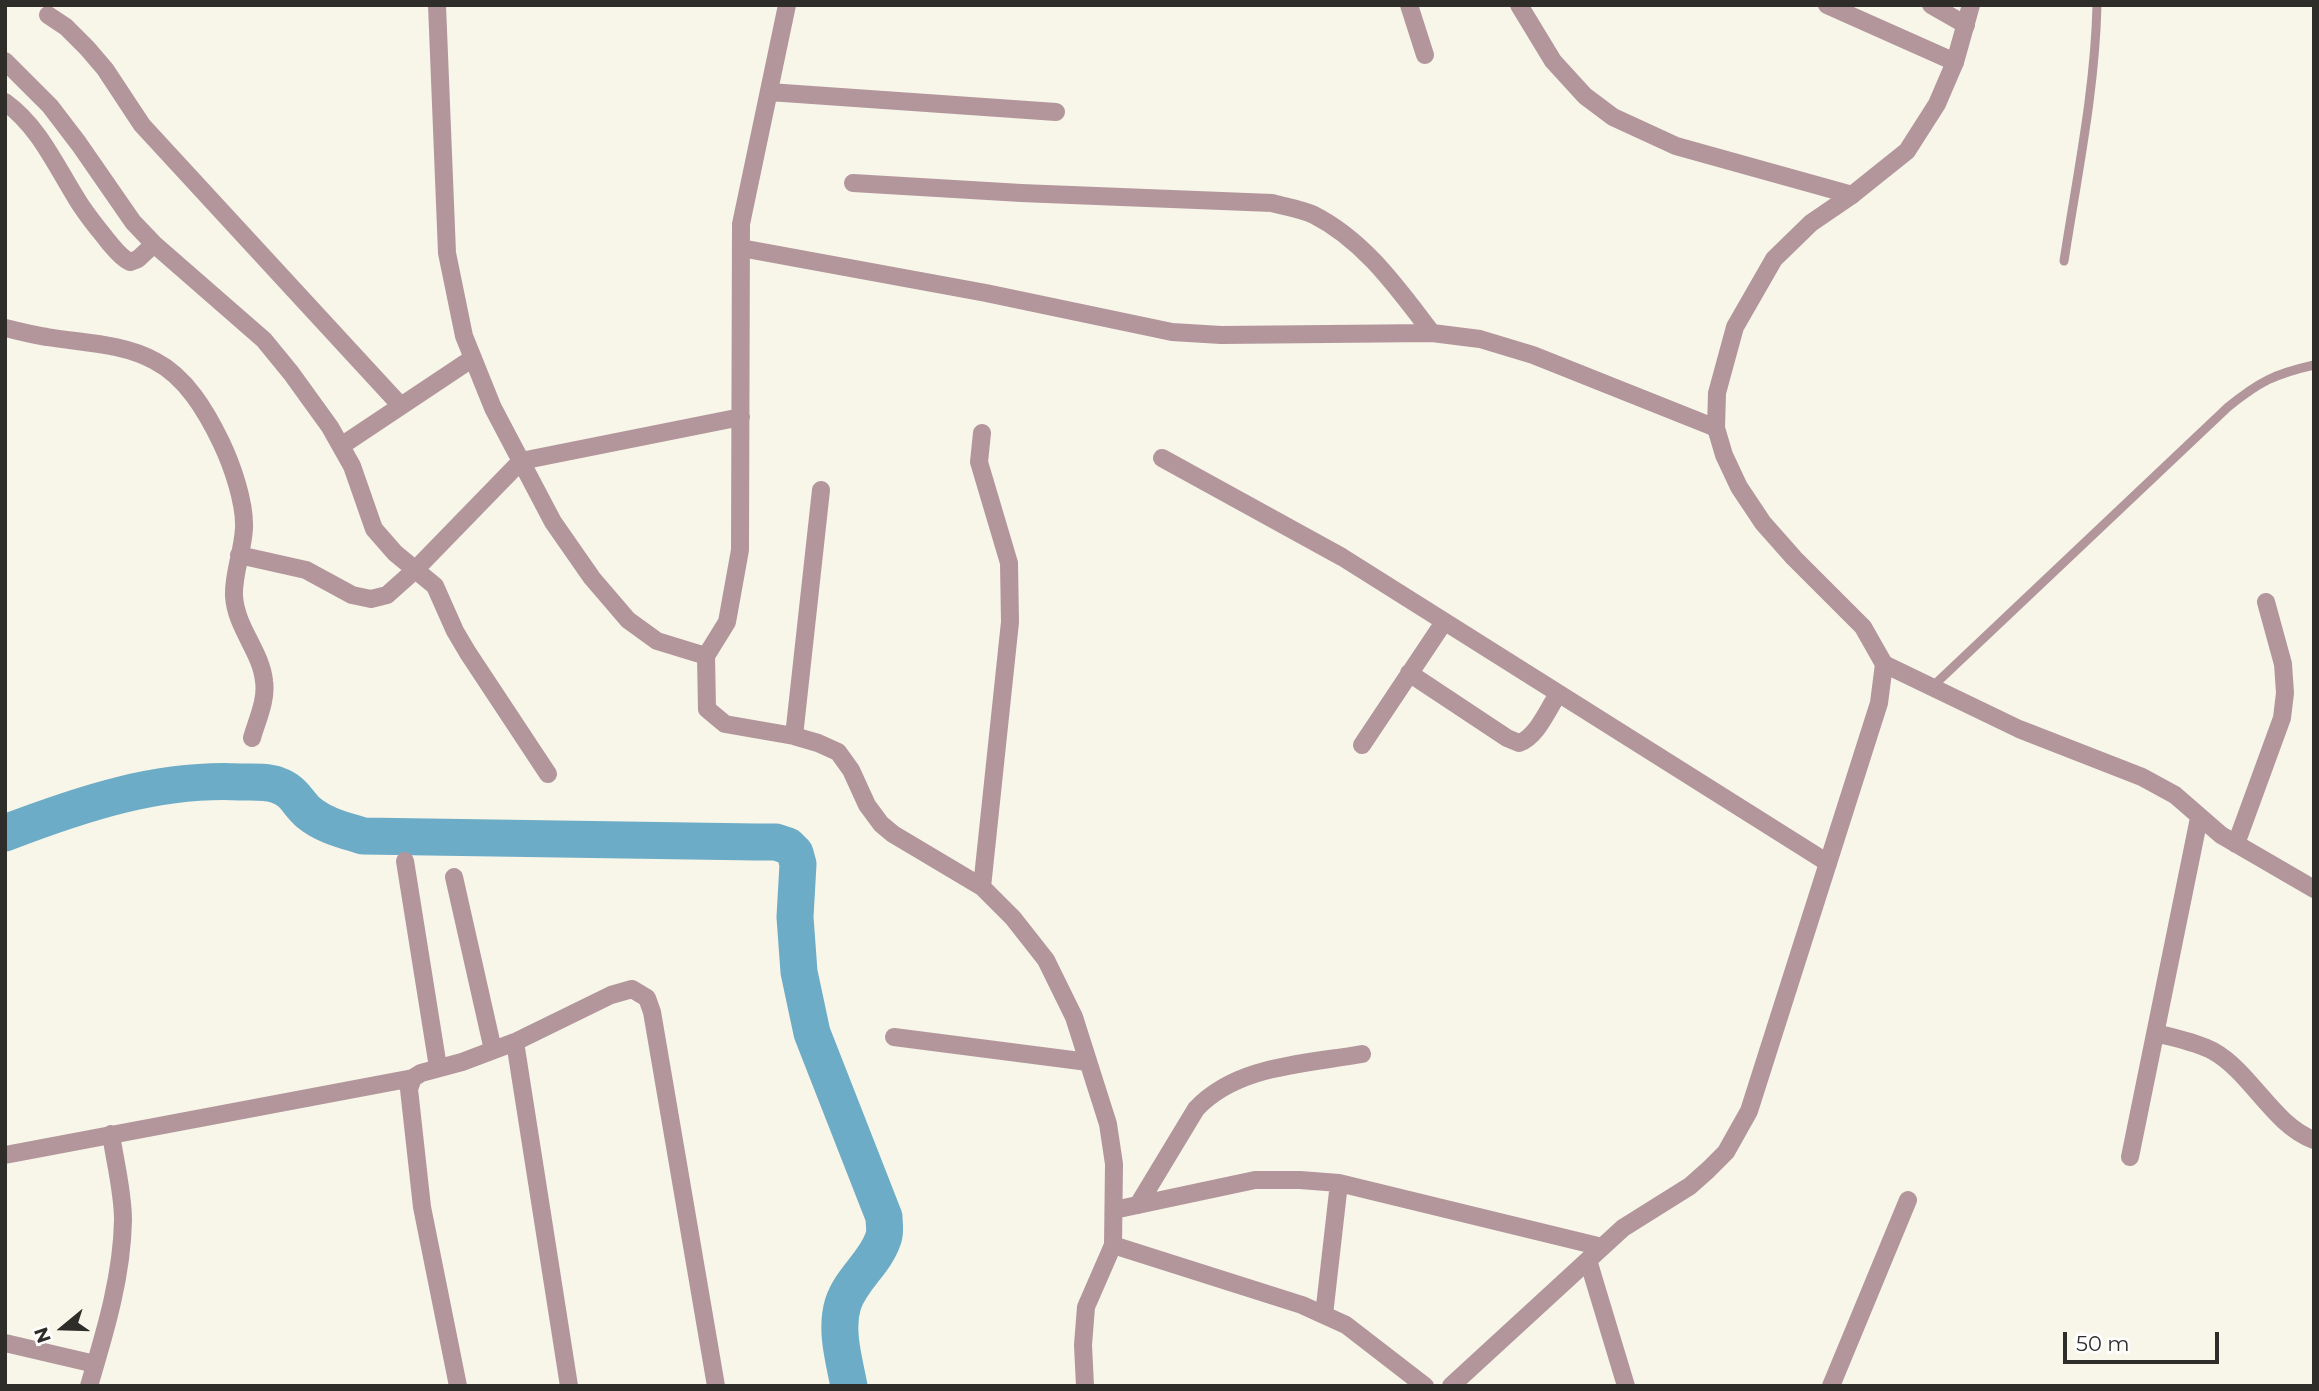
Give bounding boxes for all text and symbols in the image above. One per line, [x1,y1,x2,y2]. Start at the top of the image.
north arrow [28,1293,98,1363]
scale bar [2067,1318,2223,1362]
text: N [29,1324,56,1346]
text: 50 m [2076,1331,2130,1356]

